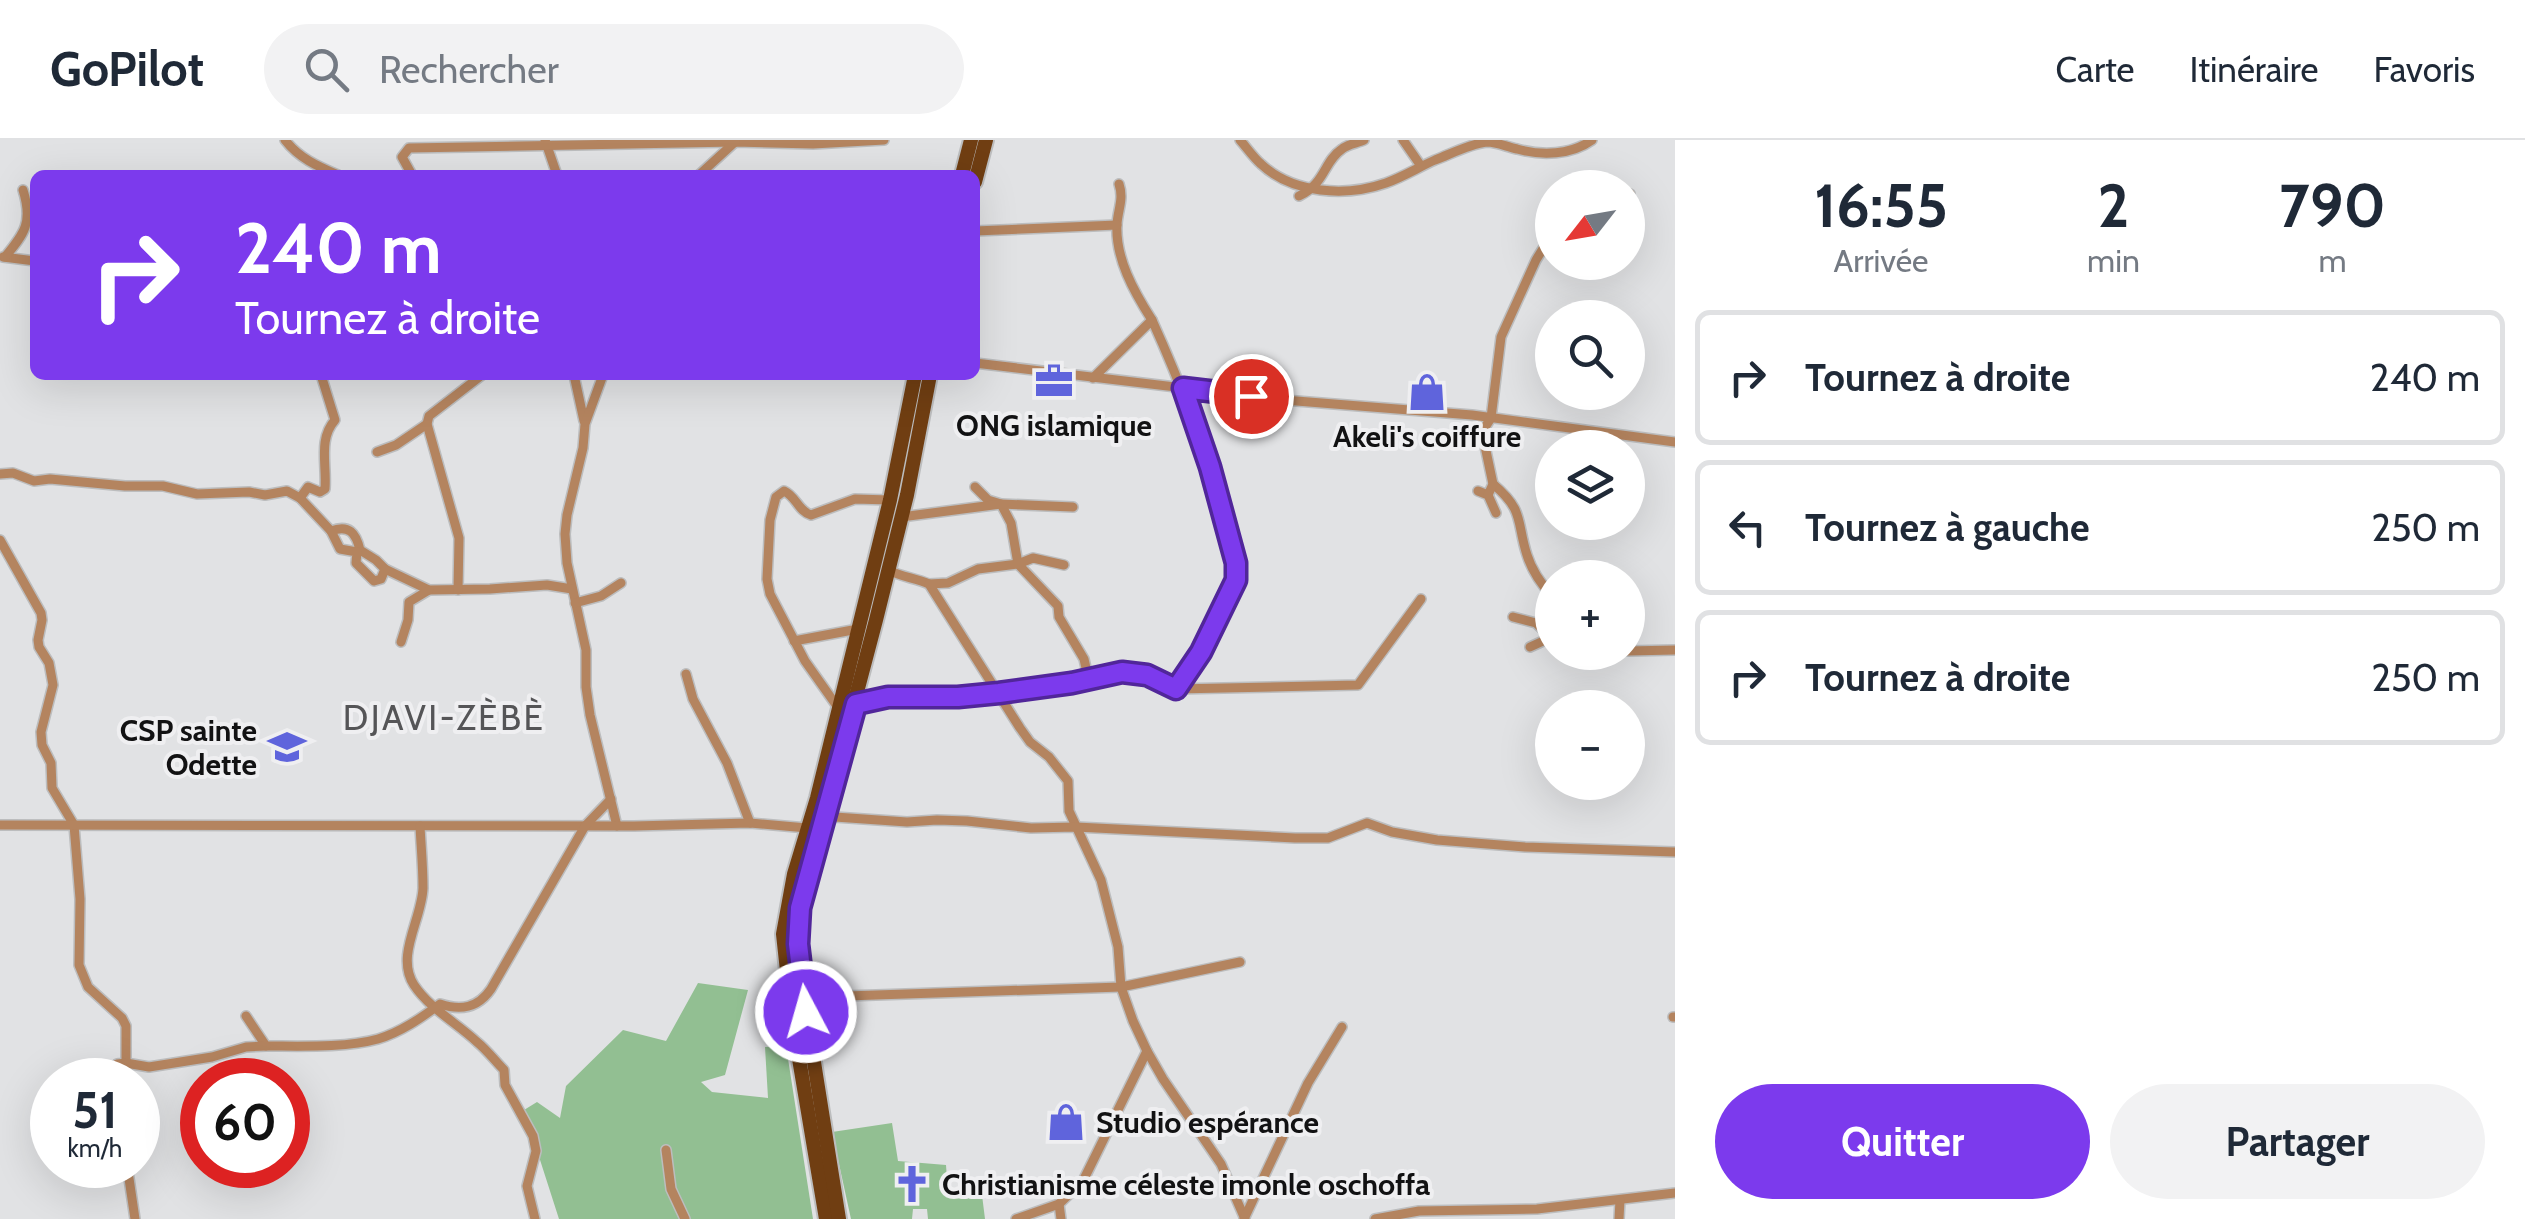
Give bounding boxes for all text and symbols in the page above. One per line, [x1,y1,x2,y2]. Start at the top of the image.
search box [264,24,964,114]
text: GoPilot [50,40,204,98]
icon: search [299,42,354,97]
text: Rechercher [379,46,559,93]
text: Carte [2056,48,2135,91]
text: Itinéraire [2190,48,2318,91]
text: Favoris [2373,48,2475,91]
text: 16:55 [1814,169,1948,242]
text: 2 [2098,169,2129,242]
text: 790 [2279,169,2386,242]
north arrow [1535,170,1645,280]
map controls [1535,170,1645,800]
text: 240 m [235,205,442,291]
icon: right [70,210,200,340]
text: Arrivée [1834,241,1929,280]
text: min [2087,241,2140,280]
text: m [2318,241,2346,280]
text: Tournez à droite [235,291,540,345]
button: search [1535,300,1645,410]
icon: right [1720,350,1775,405]
pin [1209,354,1294,439]
text: Tournez à droite [1805,354,2070,401]
text: 240 m [2370,354,2480,401]
office icon: ONG islamique [1033,360,1075,402]
icon: arrive [1224,369,1279,424]
shop icon: Akeli's coiffure [1406,371,1448,413]
place label: ONG islamique [956,407,1152,444]
place label: Akeli's coiffure [1333,418,1521,455]
button: layers [1535,430,1645,540]
icon: left [1720,500,1775,555]
text: Tournez à gauche [1805,504,2090,551]
text: 250 m [2371,504,2480,551]
button: + [1535,560,1645,670]
icon: right [1720,650,1775,705]
text: Tournez à droite [1805,654,2070,701]
text: 250 m [2371,654,2480,701]
button: − [1535,690,1645,800]
district label: DJAVI-ZÈBÈ [343,696,545,739]
place label: CSP sainte Odette [120,712,257,783]
school or university icon: CSP sainte Odette [266,726,308,768]
position arrow [754,960,858,1064]
speed limit sign: 60 [180,1058,310,1188]
text: 51 [72,1080,118,1141]
button: Quitter [1715,1084,2090,1199]
button: Partager [2110,1084,2485,1199]
shop icon: Studio espérance [1045,1101,1087,1143]
place label: Studio espérance [1096,1104,1319,1141]
text: km/h [68,1133,122,1163]
church icon: Christianisme céleste imonle oschoffa [891,1163,933,1205]
place label: Christianisme céleste imonle oschoffa [942,1166,1430,1203]

